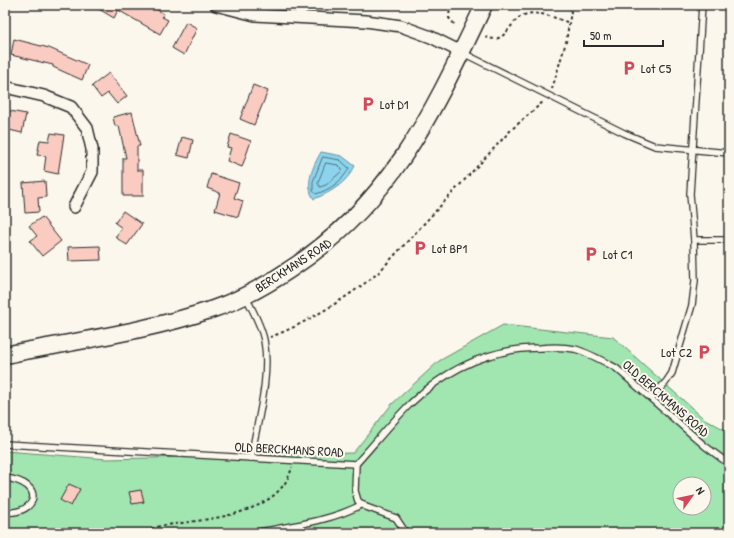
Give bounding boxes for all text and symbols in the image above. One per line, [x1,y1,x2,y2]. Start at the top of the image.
scale bar [584,22,663,48]
text: 50 m [590,27,611,44]
parking icon: Lot C5 [620,59,638,77]
place label: Lot C5 [641,59,672,77]
parking icon: Lot D1 [359,95,377,113]
place label: Lot D1 [380,95,409,113]
street label: BERCKMANS ROAD [251,233,335,296]
parking icon: Lot BP1 [411,239,429,257]
place label: Lot BP1 [432,239,467,257]
parking icon: Lot C1 [582,245,600,263]
place label: Lot C1 [603,245,633,263]
place label: Lot C2 [661,343,692,361]
parking icon: Lot C2 [695,343,713,361]
street label: OLD BERCKMANS ROAD [619,355,714,441]
street label: OLD BERCKMANS ROAD [234,437,345,461]
north arrow [672,476,712,516]
text: N [693,484,708,497]

